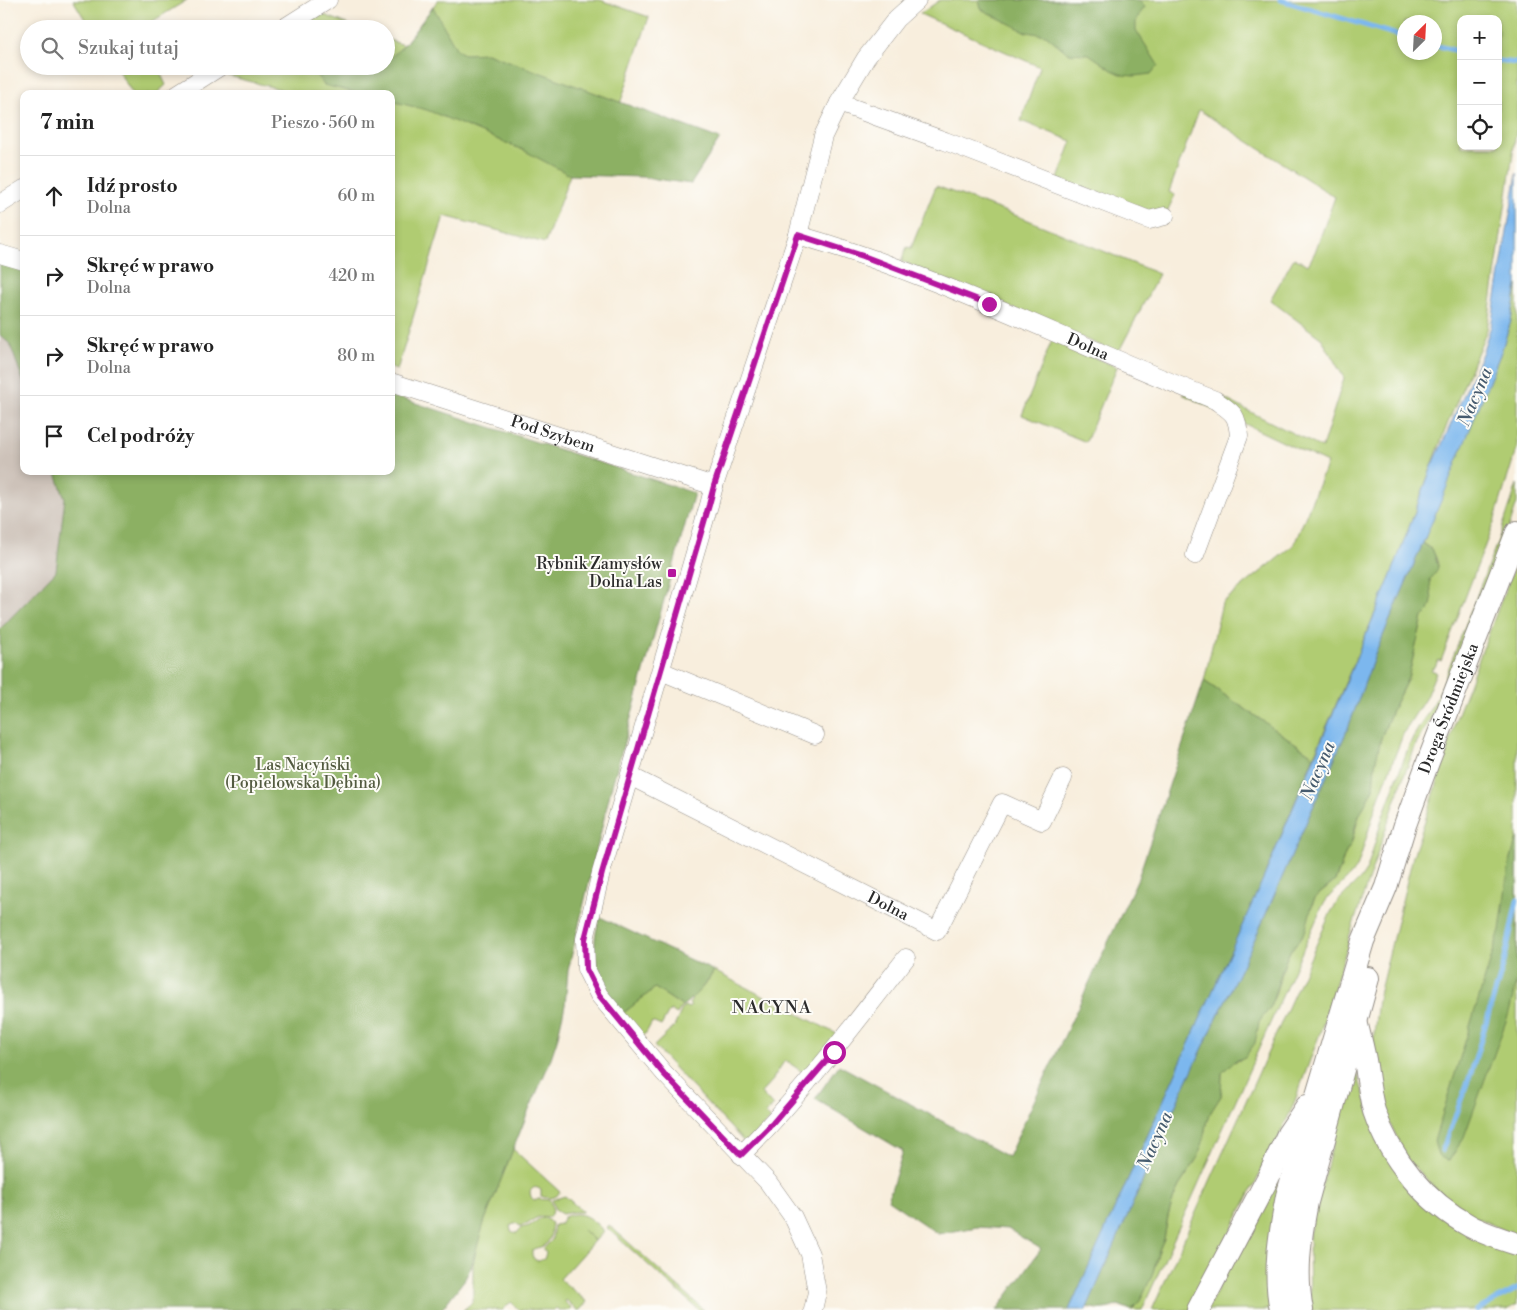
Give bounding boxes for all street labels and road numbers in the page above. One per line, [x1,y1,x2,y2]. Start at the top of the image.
street label: Dolna [1064,329,1113,365]
street label: Pod Szybem [508,411,597,457]
street label: Droga Śródmiejska [1415,639,1483,777]
street label: Dolna [864,887,913,925]

